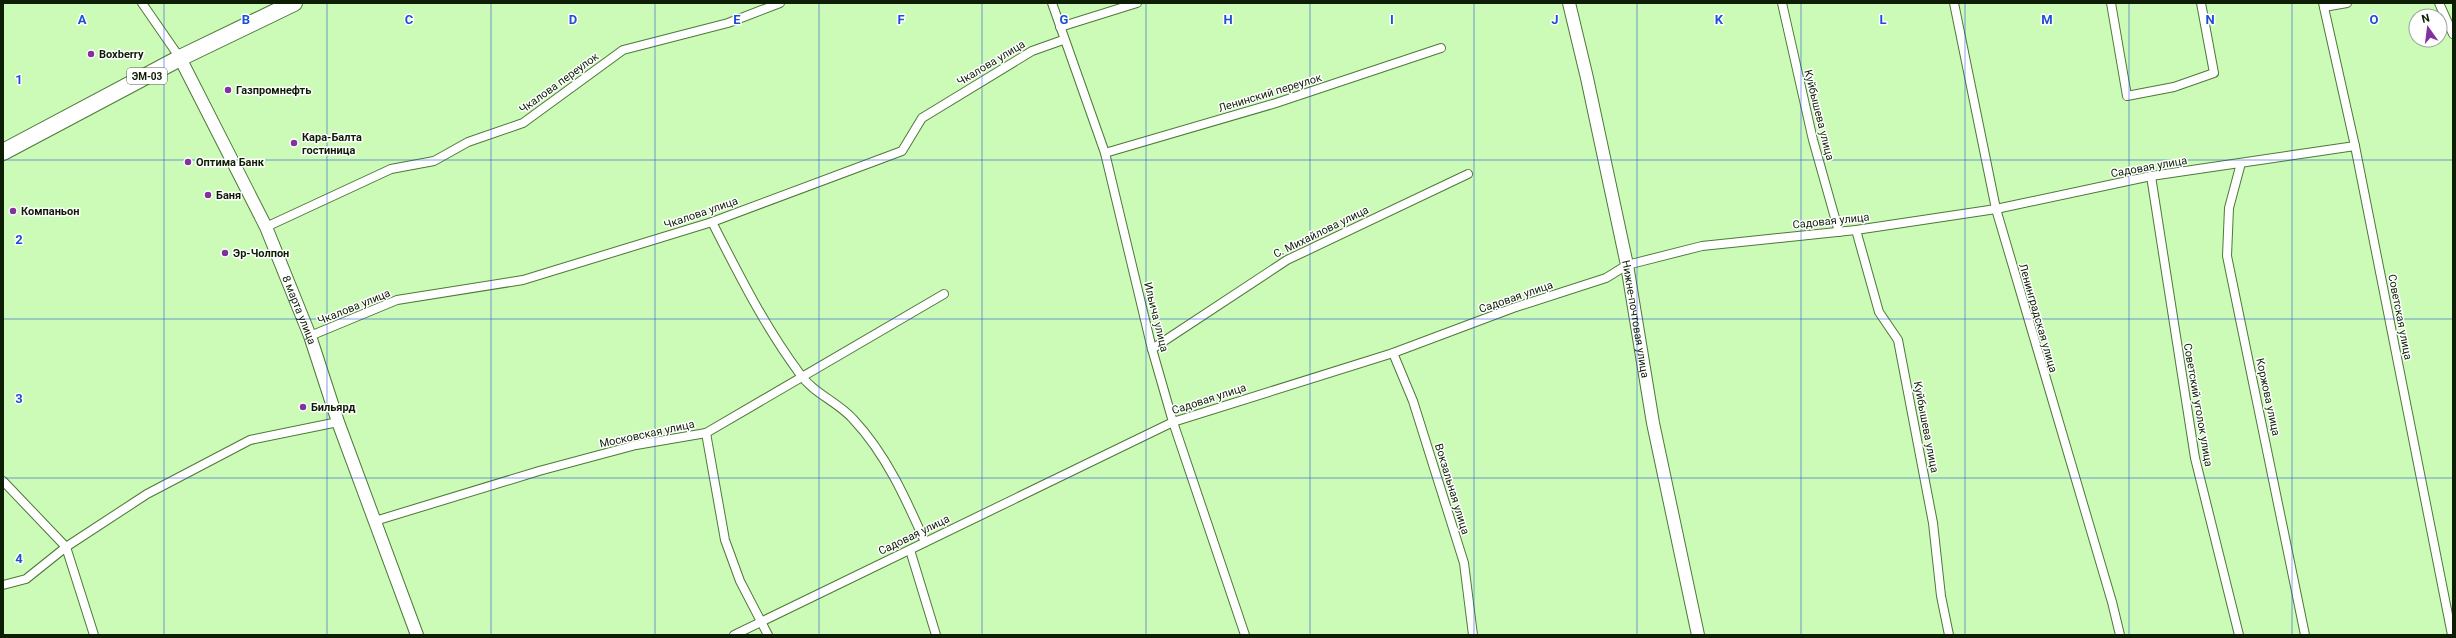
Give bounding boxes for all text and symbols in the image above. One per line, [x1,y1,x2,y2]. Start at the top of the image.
north arrow [2408,8,2448,48]
text: N [2420,11,2431,26]
text: A [78,12,87,27]
text: B [242,12,250,27]
text: C [405,12,414,27]
text: D [569,12,577,27]
text: E [733,12,741,27]
text: F [897,12,905,27]
text: G [1060,12,1069,27]
text: H [1223,12,1233,27]
text: I [1390,12,1394,27]
text: J [1551,12,1559,27]
text: K [1715,12,1724,27]
text: L [1879,12,1887,27]
text: M [2041,12,2053,27]
text: N [2205,12,2215,27]
text: O [2370,12,2379,27]
street label: Чкалова улица [955,38,1027,88]
place label: Boxberry [99,48,144,61]
marker: Boxberry [86,49,96,59]
street label: Чкалова переулок [517,50,601,116]
road number: ЭМ-03 [127,68,167,84]
street label: Куйбышева улица [1801,68,1837,162]
street label: Ленинский переулок [1217,71,1323,115]
text: 1 [15,72,23,87]
place label: Газпромнефть [236,84,311,97]
marker: Газпромнефть [223,85,233,95]
place label: Кара-Балта гостиница [302,131,362,157]
marker: Кара-Балта гостиница [289,138,299,148]
street label: Садовая улица [2110,154,2188,180]
place label: Оптима Банк [196,156,265,169]
marker: Оптима Банк [183,157,193,167]
place label: Баня [216,189,241,202]
marker: Баня [203,190,213,200]
street label: Чкалова улица [662,194,740,232]
street label: С. Михайлова улица [1271,203,1371,261]
place label: Компаньон [21,205,79,218]
marker: Компаньон [8,206,18,216]
street label: Садовая улица [1792,210,1870,232]
text: 2 [15,232,23,247]
place label: Эр-Чолпон [233,247,289,260]
marker: Эр-Чолпон [220,248,230,258]
street label: Нижне-почтовая улица [1620,259,1652,379]
street label: Ленинградская улица [2016,262,2060,374]
street label: Советская улица [2385,273,2415,361]
street label: 8 марта улица [280,274,319,346]
street label: Садовая улица [1477,278,1555,316]
street label: Ильича улица [1141,281,1171,353]
street label: Чкалова улица [316,286,392,328]
street label: Советский уголок улица [2181,342,2215,468]
street label: Коржова улица [2253,357,2283,437]
street label: Куйбышева улица [1911,380,1941,474]
street label: Садовая улица [1170,381,1248,417]
text: 3 [15,391,23,406]
place label: Бильярд [311,401,356,414]
marker: Бильярд [298,402,308,412]
street label: Московская улица [598,418,696,450]
street label: Вокзальная улица [1432,442,1472,536]
street label: Садовая улица [876,512,952,558]
text: 4 [15,551,23,566]

